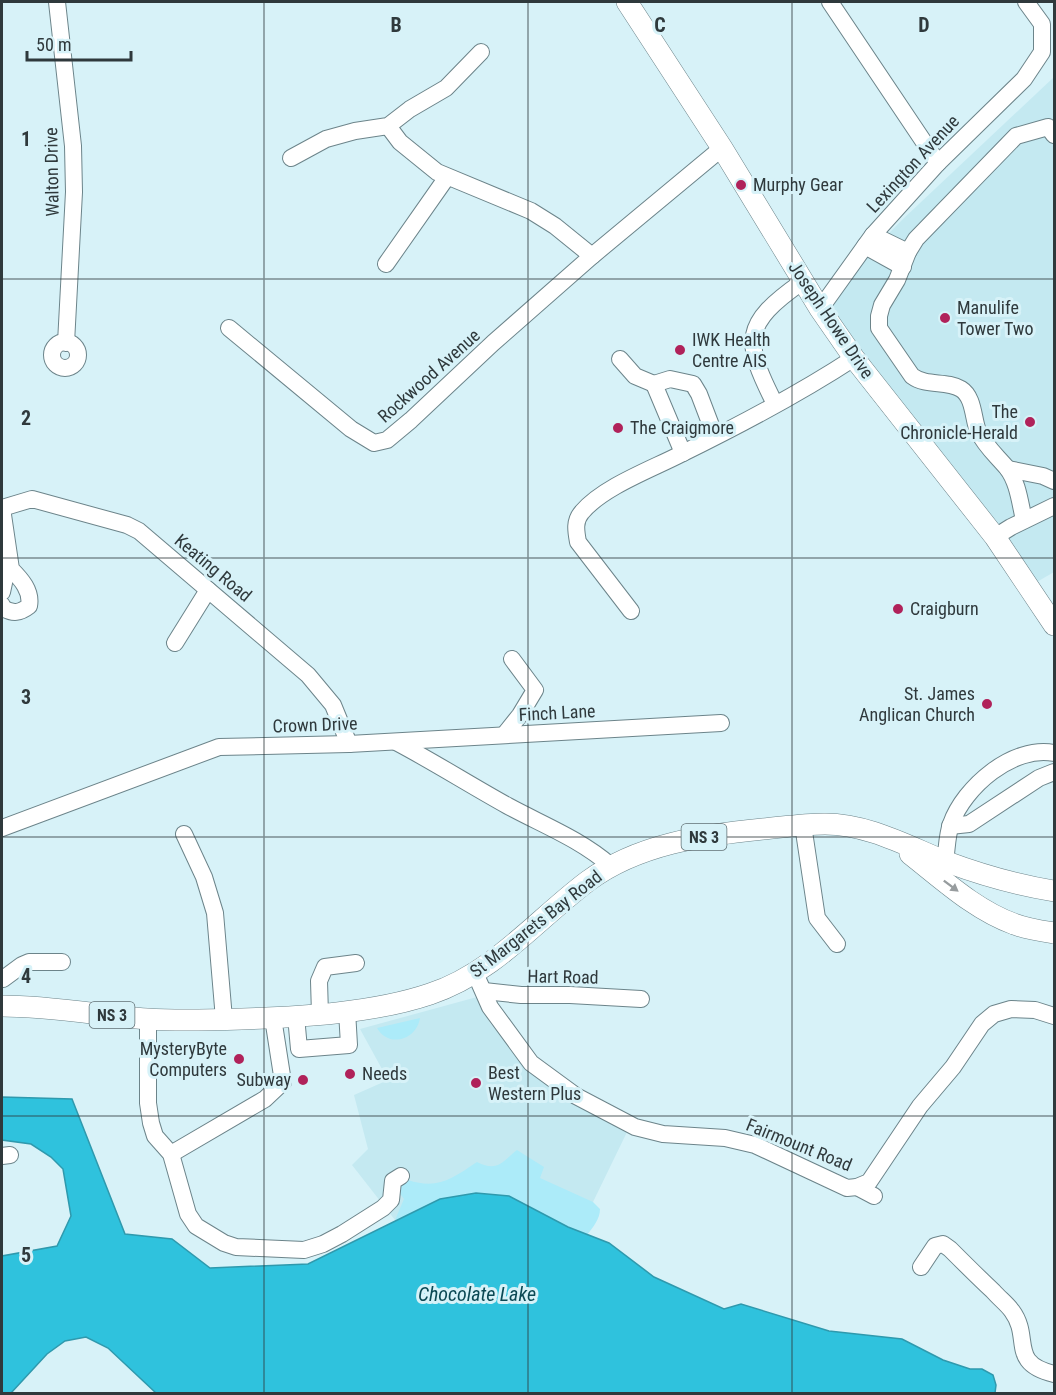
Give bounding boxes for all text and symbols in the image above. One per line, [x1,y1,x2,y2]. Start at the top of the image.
text: B [390,13,402,37]
text: C [654,13,666,37]
text: D [918,13,930,37]
scale bar [27,24,130,62]
text: 50 m [36,34,71,55]
street label: Lexington Avenue [862,111,963,217]
text: 1 [21,127,31,151]
street label: Walton Drive [40,127,63,217]
place label: Murphy Gear [753,174,844,195]
marker: Murphy Gear [734,178,748,192]
street label: Joseph Howe Drive [785,257,878,382]
place label: Manulife Tower Two [957,297,1034,339]
marker: Manulife Tower Two [938,311,952,325]
street label: Rockwood Avenue [373,324,484,427]
place label: IWK Health Centre AIS [692,329,771,371]
marker: IWK Health Centre AIS [673,343,687,357]
place label: The Chronicle-Herald [900,401,1018,443]
text: 2 [21,406,31,430]
marker: The Chronicle-Herald [1023,415,1037,429]
place label: The Craigmore [630,417,734,438]
marker: The Craigmore [611,421,625,435]
street label: Keating Road [171,529,256,606]
place label: Craigburn [910,598,979,619]
marker: Craigburn [891,602,905,616]
place label: St. James Anglican Church [859,683,975,725]
text: 3 [21,685,31,709]
marker: St. James Anglican Church [980,697,994,711]
street label: Finch Lane [518,700,596,725]
street label: Crown Drive [272,713,358,736]
road number: NS 3 [682,824,726,850]
street label: St Margarets Bay Road [466,866,606,982]
one-way arrow [942,880,958,892]
text: 4 [21,964,31,988]
street label: Hart Road [527,965,599,988]
road number: NS 3 [90,1002,134,1028]
place label: MysteryByte Computers [140,1038,227,1080]
marker: MysteryByte Computers [232,1052,246,1066]
place label: Best Western Plus [488,1062,581,1104]
place label: Needs [362,1063,407,1084]
marker: Needs [343,1067,357,1081]
place label: Subway [236,1069,291,1090]
marker: Subway [296,1073,310,1087]
marker: Best Western Plus [469,1076,483,1090]
street label: Fairmount Road [743,1114,855,1175]
text: 5 [21,1243,31,1267]
water label: Chocolate Lake [418,1282,536,1306]

